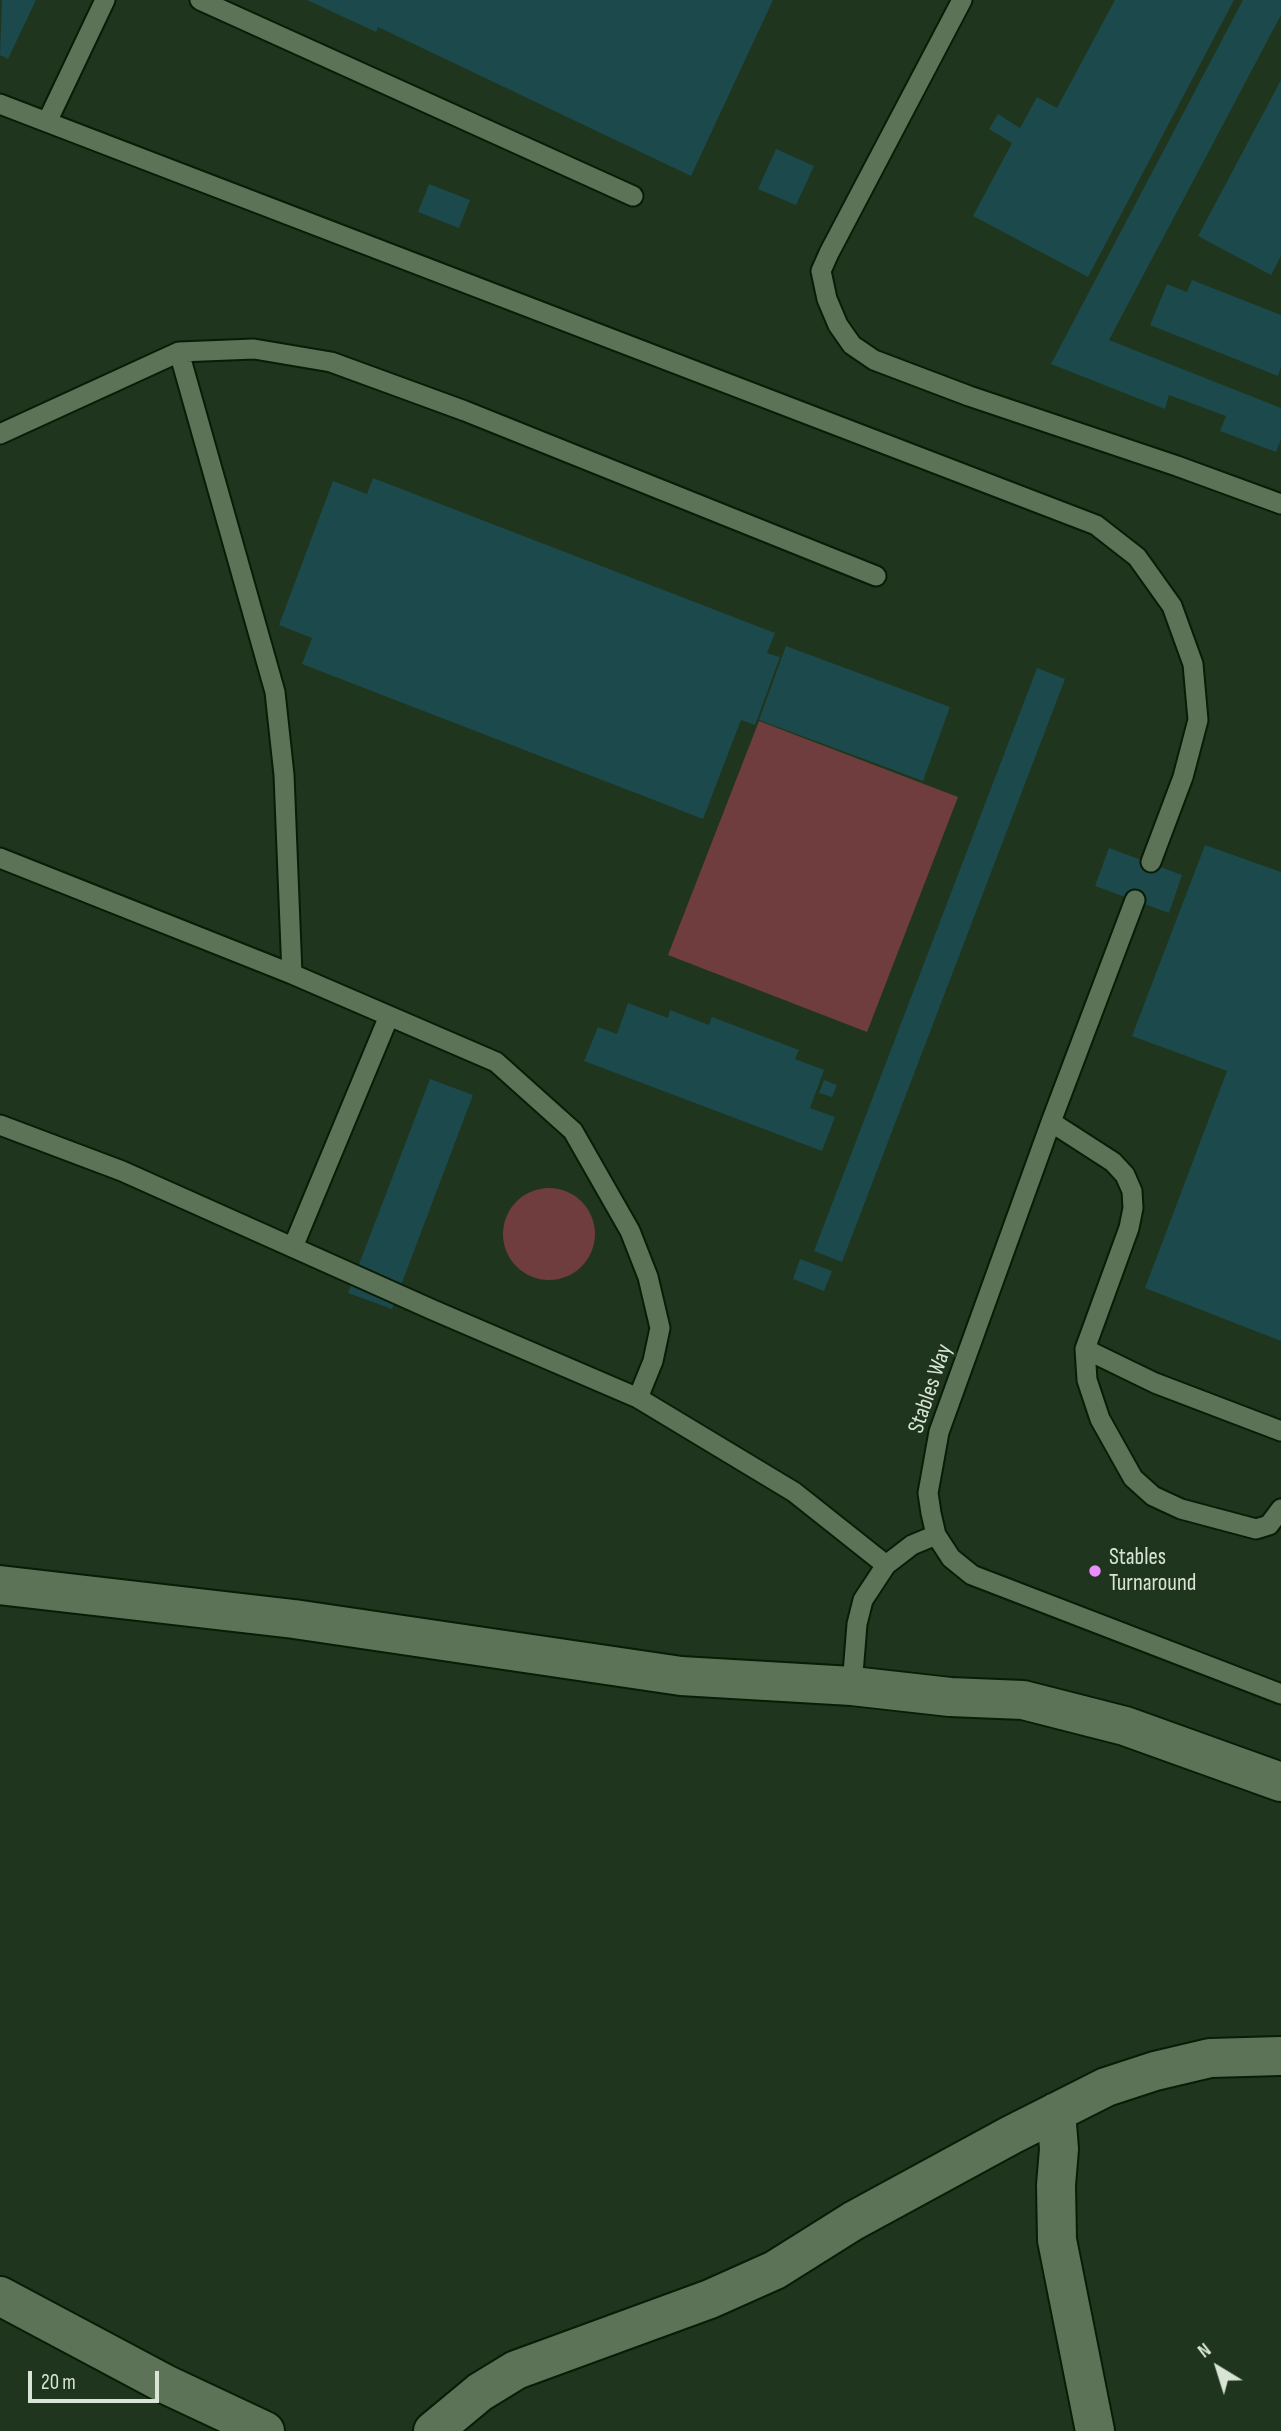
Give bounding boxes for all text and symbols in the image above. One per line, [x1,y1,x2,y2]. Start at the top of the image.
street label: Stables Way [903,1341,959,1437]
place label: Stables Turnaround [1109,1544,1196,1598]
marker: Stables Turnaround [1087,1563,1103,1579]
north arrow [1183,2333,1253,2403]
text: N [1194,2339,1216,2363]
scale bar [32,2358,163,2402]
text: 20 m [41,2370,76,2395]

